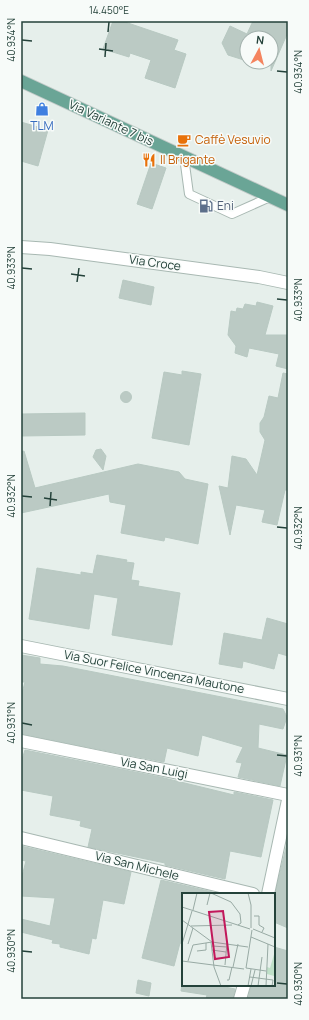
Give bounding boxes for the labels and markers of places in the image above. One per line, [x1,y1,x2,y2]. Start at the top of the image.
shop icon: TLM [34,101,50,117]
place label: TLM [30,117,54,134]
place label: Caffè Vesuvio [195,131,271,148]
cafe icon: Caffè Vesuvio [176,132,192,148]
place label: Il Brigante [160,151,215,168]
restaurant icon: Il Brigante [141,152,157,168]
place label: Eni [217,197,234,214]
fuel station icon: Eni [198,198,214,214]

